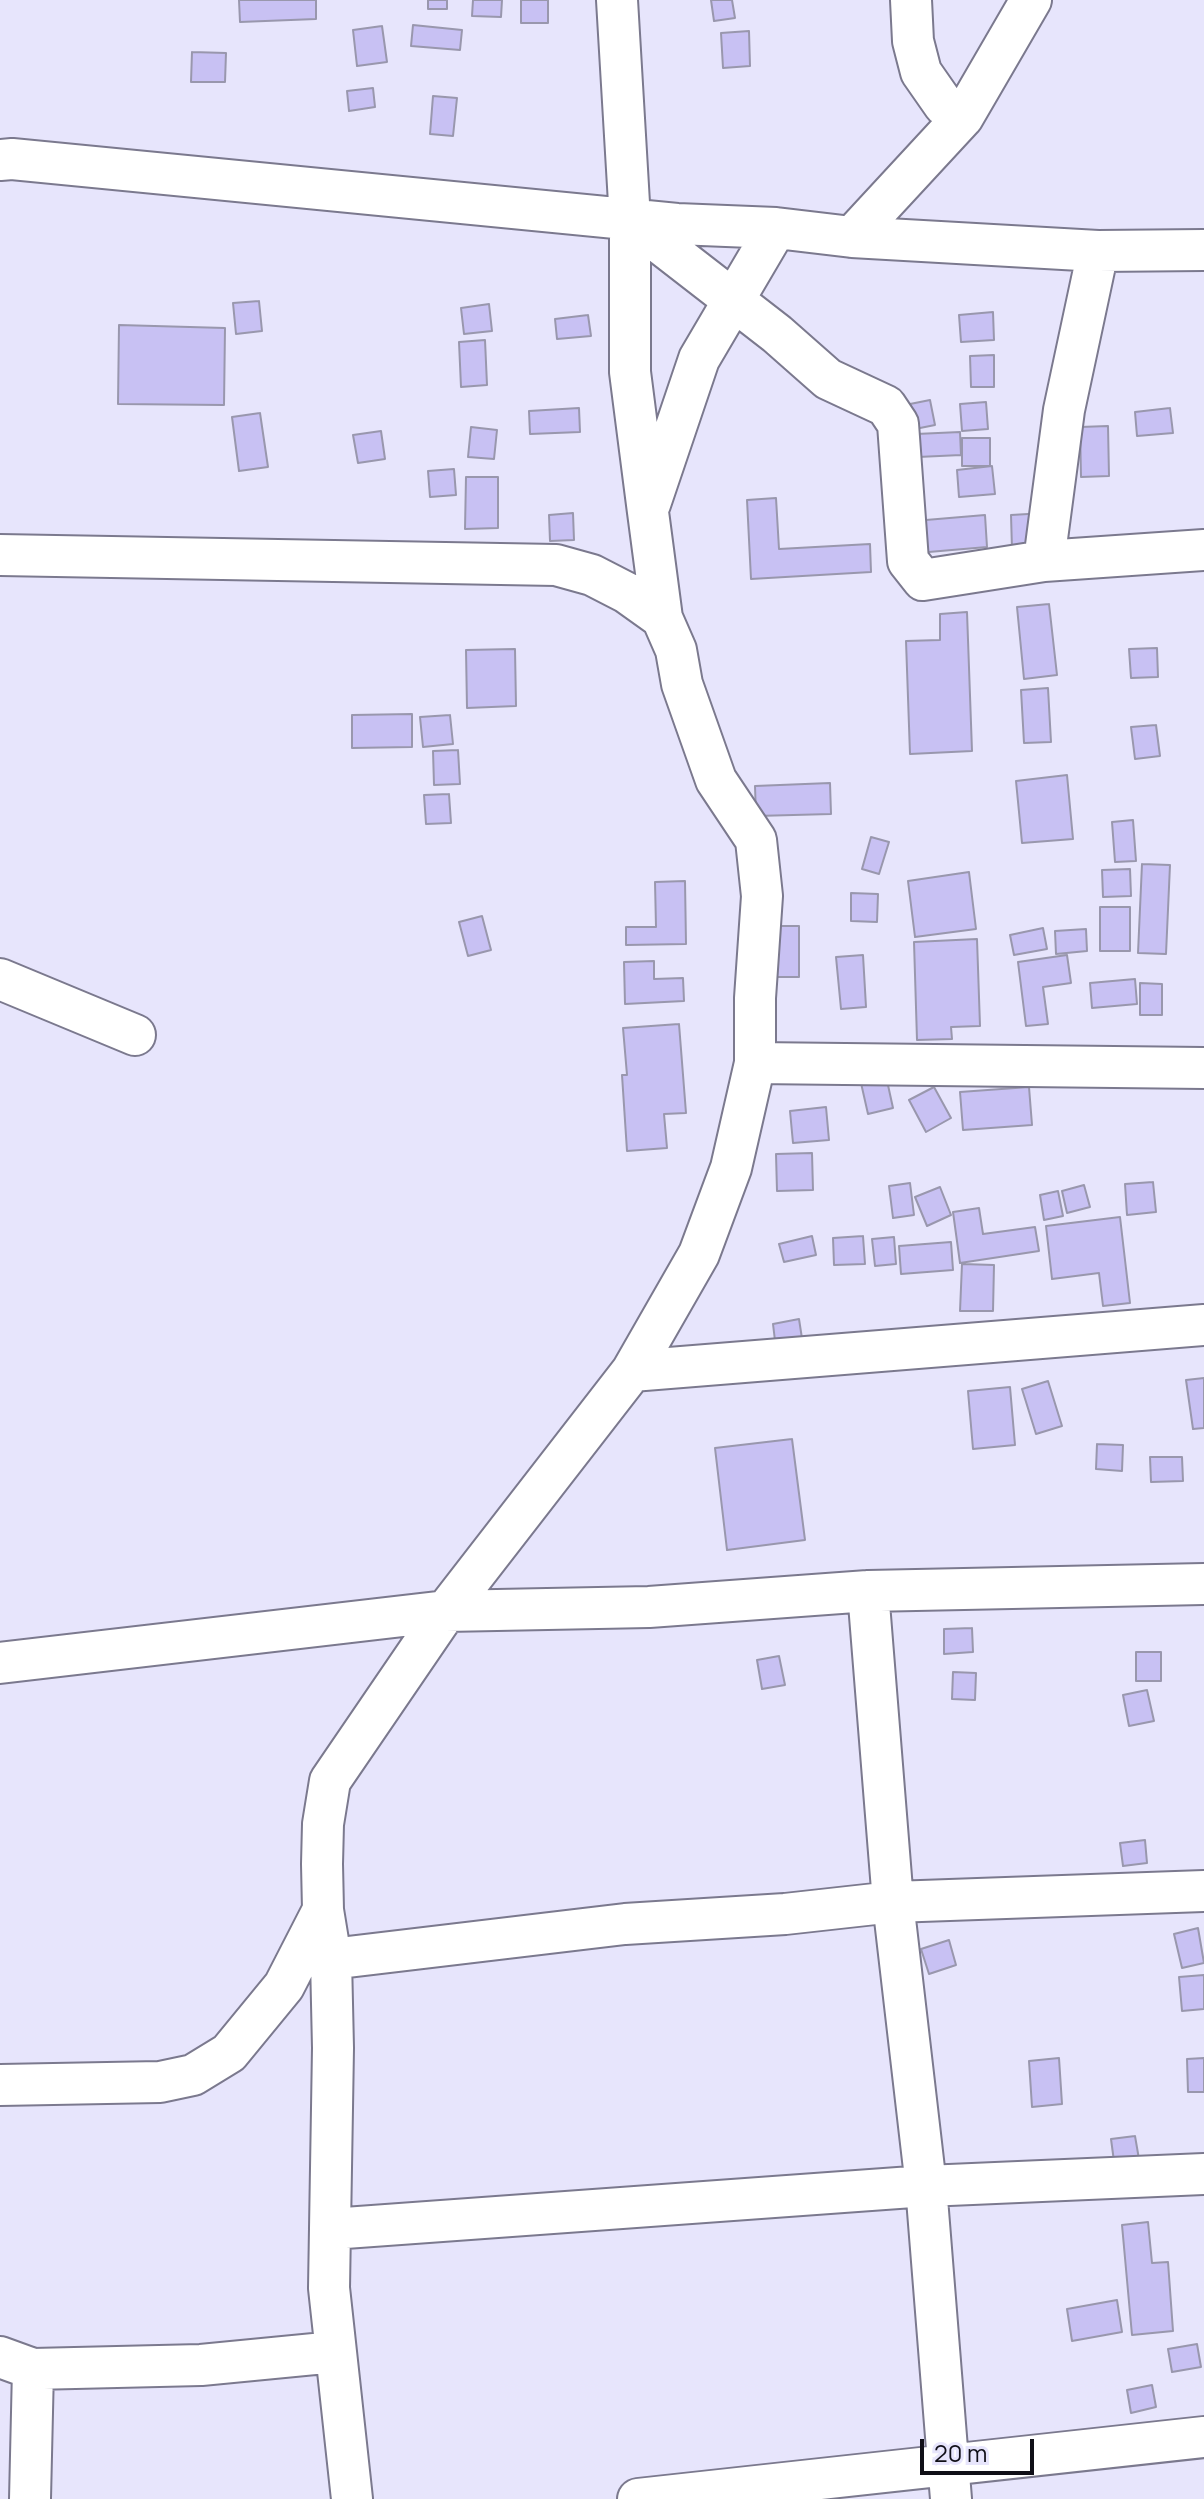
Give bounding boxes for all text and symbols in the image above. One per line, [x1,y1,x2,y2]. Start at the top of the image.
scale bar [924,2423,1038,2473]
text: 20 m [934,2436,987,2469]

